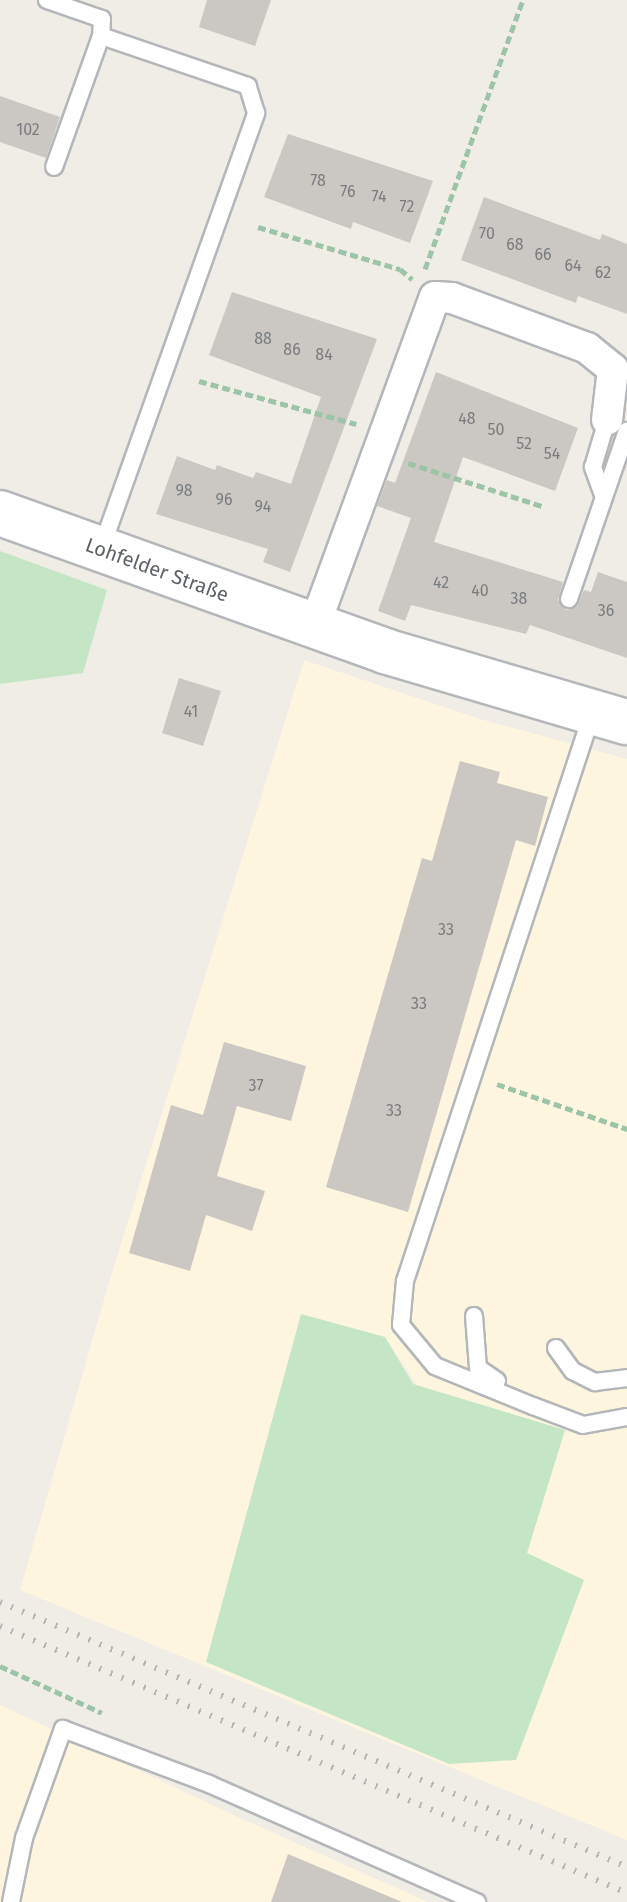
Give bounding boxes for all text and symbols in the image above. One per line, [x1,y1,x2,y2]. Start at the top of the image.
house number: 102 [16,120,40,140]
house number: 78 [310,171,326,191]
house number: 76 [340,182,356,202]
house number: 74 [372,187,386,207]
house number: 72 [400,197,414,217]
house number: 70 [479,224,495,244]
house number: 68 [506,235,524,255]
house number: 66 [534,245,552,265]
house number: 64 [564,256,582,276]
house number: 62 [595,263,611,283]
house number: 88 [254,329,272,349]
house number: 86 [283,340,301,360]
house number: 84 [315,345,333,365]
house number: 48 [458,409,476,429]
house number: 50 [488,420,504,440]
house number: 52 [516,434,532,454]
house number: 54 [544,444,560,464]
house number: 98 [175,481,193,501]
house number: 96 [216,490,232,510]
house number: 94 [255,497,271,517]
street label: Lohfelder Straße [82,533,232,607]
house number: 42 [433,573,449,593]
house number: 40 [471,581,489,601]
house number: 38 [511,589,527,609]
house number: 36 [598,601,614,621]
house number: 41 [184,702,198,722]
house number: 33 [438,920,454,940]
house number: 33 [411,994,427,1014]
house number: 37 [248,1076,264,1096]
house number: 33 [386,1101,402,1121]

